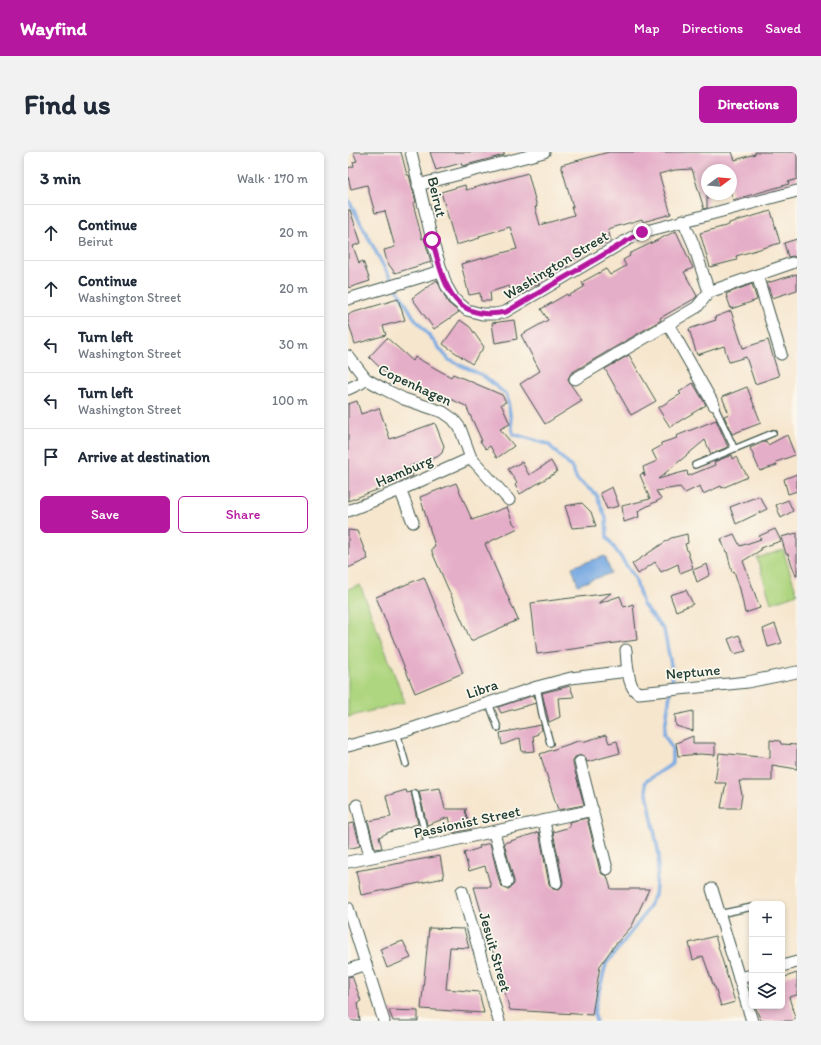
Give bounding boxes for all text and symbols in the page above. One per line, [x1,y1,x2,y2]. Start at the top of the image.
text: Wayfind [20,17,87,40]
text: Map [634,20,660,37]
text: Directions [682,20,743,37]
text: Saved [765,20,801,37]
button: Directions [699,86,797,123]
text: Find us [24,87,111,121]
north arrow [701,164,737,200]
text: 3 min [40,168,81,188]
text: Walk · 170 m [237,171,308,186]
street label: Beirut [424,175,450,219]
text: Continue [78,216,137,234]
icon: ahead [40,222,62,244]
route end [633,223,651,241]
text: 20 m [279,225,308,240]
street label: Washington Street [500,226,612,303]
route start [423,231,441,249]
text: Beirut [78,234,113,249]
text: Continue [78,272,137,290]
icon: ahead [40,278,62,300]
text: 20 m [279,281,308,296]
text: Washington Street [78,290,181,305]
text: Turn left [78,328,133,346]
icon: left [40,334,62,356]
text: 30 m [279,337,308,352]
text: Washington Street [78,346,181,361]
street label: Copenhagen [375,360,455,410]
text: Turn left [78,384,133,402]
icon: left [40,390,62,412]
text: 100 m [272,393,308,408]
text: Washington Street [78,402,181,417]
icon: arrive [40,446,62,468]
text: Arrive at destination [78,448,210,466]
street label: Hamburg [373,451,436,491]
button: Save [40,496,170,533]
button: Share [178,496,308,533]
street label: Neptune [665,661,721,683]
street label: Libra [464,675,501,703]
street label: Passionist Street [412,802,522,842]
map controls [749,901,785,1009]
button: + [749,901,785,937]
street label: Jesuit Street [475,910,515,994]
button: − [749,937,785,973]
button: layers [749,973,785,1009]

